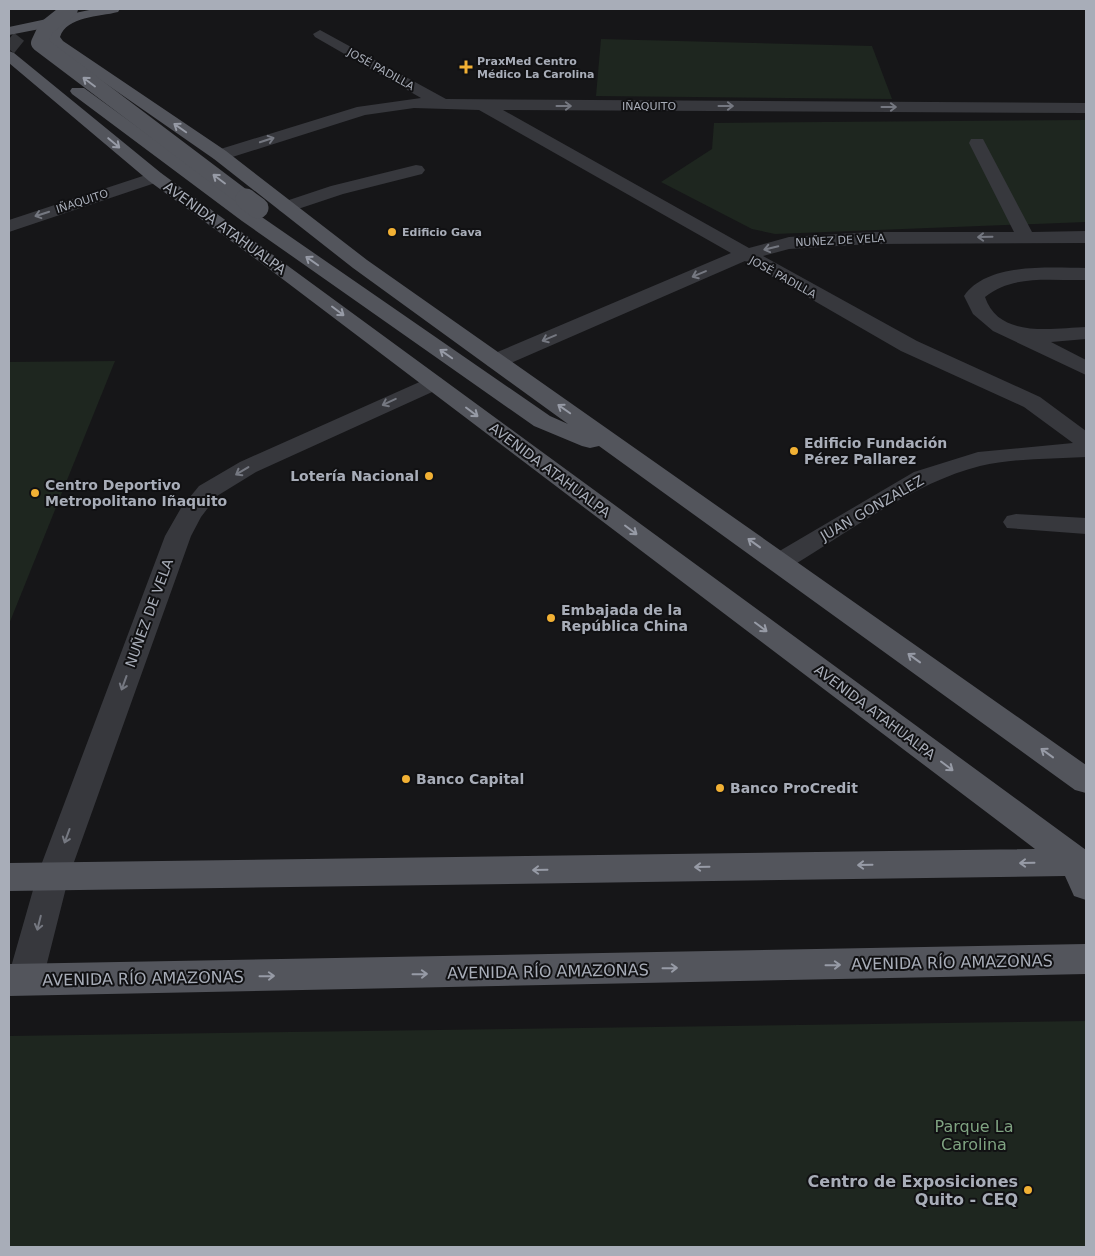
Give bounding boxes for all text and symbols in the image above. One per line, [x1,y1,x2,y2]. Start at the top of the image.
street label: JOSÉ PADILLA [344,45,417,93]
place label: PraxMed Centro Médico La Carolina [477,55,595,81]
marker: PraxMed Centro Médico La Carolina [459,60,473,74]
one-way arrow [82,77,96,87]
street label: IÑAQUITO [622,100,676,113]
one-way arrow [556,101,572,111]
one-way arrow [718,101,734,111]
one-way arrow [880,102,897,112]
one-way arrow [173,123,187,133]
one-way arrow [258,135,274,145]
one-way arrow [107,137,120,148]
one-way arrow [212,174,226,184]
street label: AVENIDA ATAHUALPA [161,178,290,278]
street label: IÑAQUITO [54,187,110,216]
one-way arrow [34,209,50,219]
marker: Edificio Gava [386,226,398,238]
place label: Edificio Gava [402,226,482,239]
street label: NUÑEZ DE VELA [795,232,886,249]
one-way arrow [977,232,994,242]
one-way arrow [763,243,779,253]
street label: JOSÉ PADILLA [746,253,819,301]
one-way arrow [305,256,319,266]
one-way arrow [692,269,707,279]
one-way arrow [331,306,345,316]
one-way arrow [542,334,557,344]
one-way arrow [439,349,453,359]
one-way arrow [382,398,397,407]
one-way arrow [557,404,571,414]
one-way arrow [465,406,478,417]
street label: AVENIDA ATAHUALPA [486,419,614,521]
place label: Edificio Fundación Pérez Pallarez [804,435,947,467]
marker: Edificio Fundación Pérez Pallarez [788,445,800,457]
one-way arrow [235,467,249,477]
place label: Lotería Nacional [290,468,419,484]
marker: Lotería Nacional [423,470,435,482]
street label: JUAN GONZALEZ [817,472,927,545]
place label: Centro Deportivo Metropolitano Iñaquito [45,477,228,509]
marker: Centro Deportivo Metropolitano Iñaquito [29,487,41,499]
one-way arrow [624,525,638,535]
one-way arrow [748,538,761,549]
street label: NUÑEZ DE VELA [122,556,176,669]
place label: Embajada de la República China [561,602,688,634]
marker: Embajada de la República China [545,612,557,624]
one-way arrow [754,622,768,632]
one-way arrow [908,653,922,663]
street label: AVENIDA ATAHUALPA [811,661,939,763]
one-way arrow [118,675,128,690]
one-way arrow [1040,748,1054,758]
one-way arrow [940,761,954,771]
place label: Banco Capital [416,771,524,787]
marker: Banco Capital [400,773,412,785]
place label: Banco ProCredit [730,780,858,796]
marker: Banco ProCredit [714,782,726,794]
one-way arrow [62,827,71,843]
one-way arrow [1020,858,1036,868]
one-way arrow [857,860,874,870]
one-way arrow [695,863,711,872]
one-way arrow [532,865,548,875]
one-way arrow [34,915,43,931]
street label: AVENIDA RÍO AMAZONAS [851,951,1053,974]
street label: AVENIDA RÍO AMAZONAS [447,960,649,983]
one-way arrow [824,960,841,970]
one-way arrow [662,963,678,973]
street label: AVENIDA RÍO AMAZONAS [42,967,244,990]
one-way arrow [412,969,428,978]
one-way arrow [259,971,275,981]
park label: Parque La Carolina [935,1117,1013,1154]
place label: Centro de Exposiciones Quito - CEQ [808,1172,1018,1209]
marker: Centro de Exposiciones Quito - CEQ [1022,1184,1034,1196]

